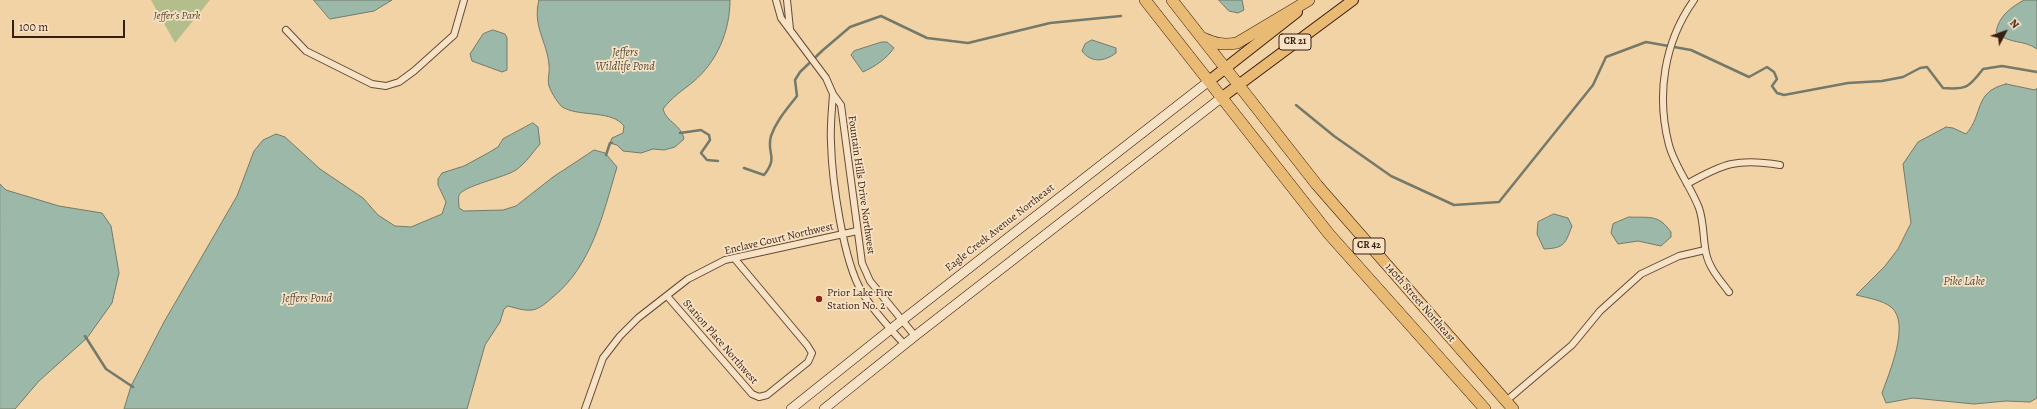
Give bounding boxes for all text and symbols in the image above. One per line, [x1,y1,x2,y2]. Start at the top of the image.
park label: Jeffer's Park [154,9,200,23]
scale bar [14,12,127,38]
north arrow [1985,12,2025,52]
text: N [2006,16,2023,32]
text: 100 m [19,19,48,35]
road number: CR 21 [1279,34,1311,50]
water label: Jeffers Wildlife Pond [595,46,655,74]
street label: Fountain Hills Drive Northwest [845,115,877,255]
street label: Eagle Creek Avenue Northeast [943,181,1057,275]
street label: Enclave Court Northwest [723,220,835,258]
road number: CR 42 [1353,238,1385,254]
street label: 140th Street Northeast [1382,261,1458,345]
water label: Pike Lake [1943,275,1985,289]
place label: Prior Lake Fire Station No. 2 [827,286,893,312]
water label: Jeffers Pond [282,292,332,306]
marker: Prior Lake Fire Station No. 2 [814,294,824,304]
street label: Station Place Northwest [680,297,760,387]

